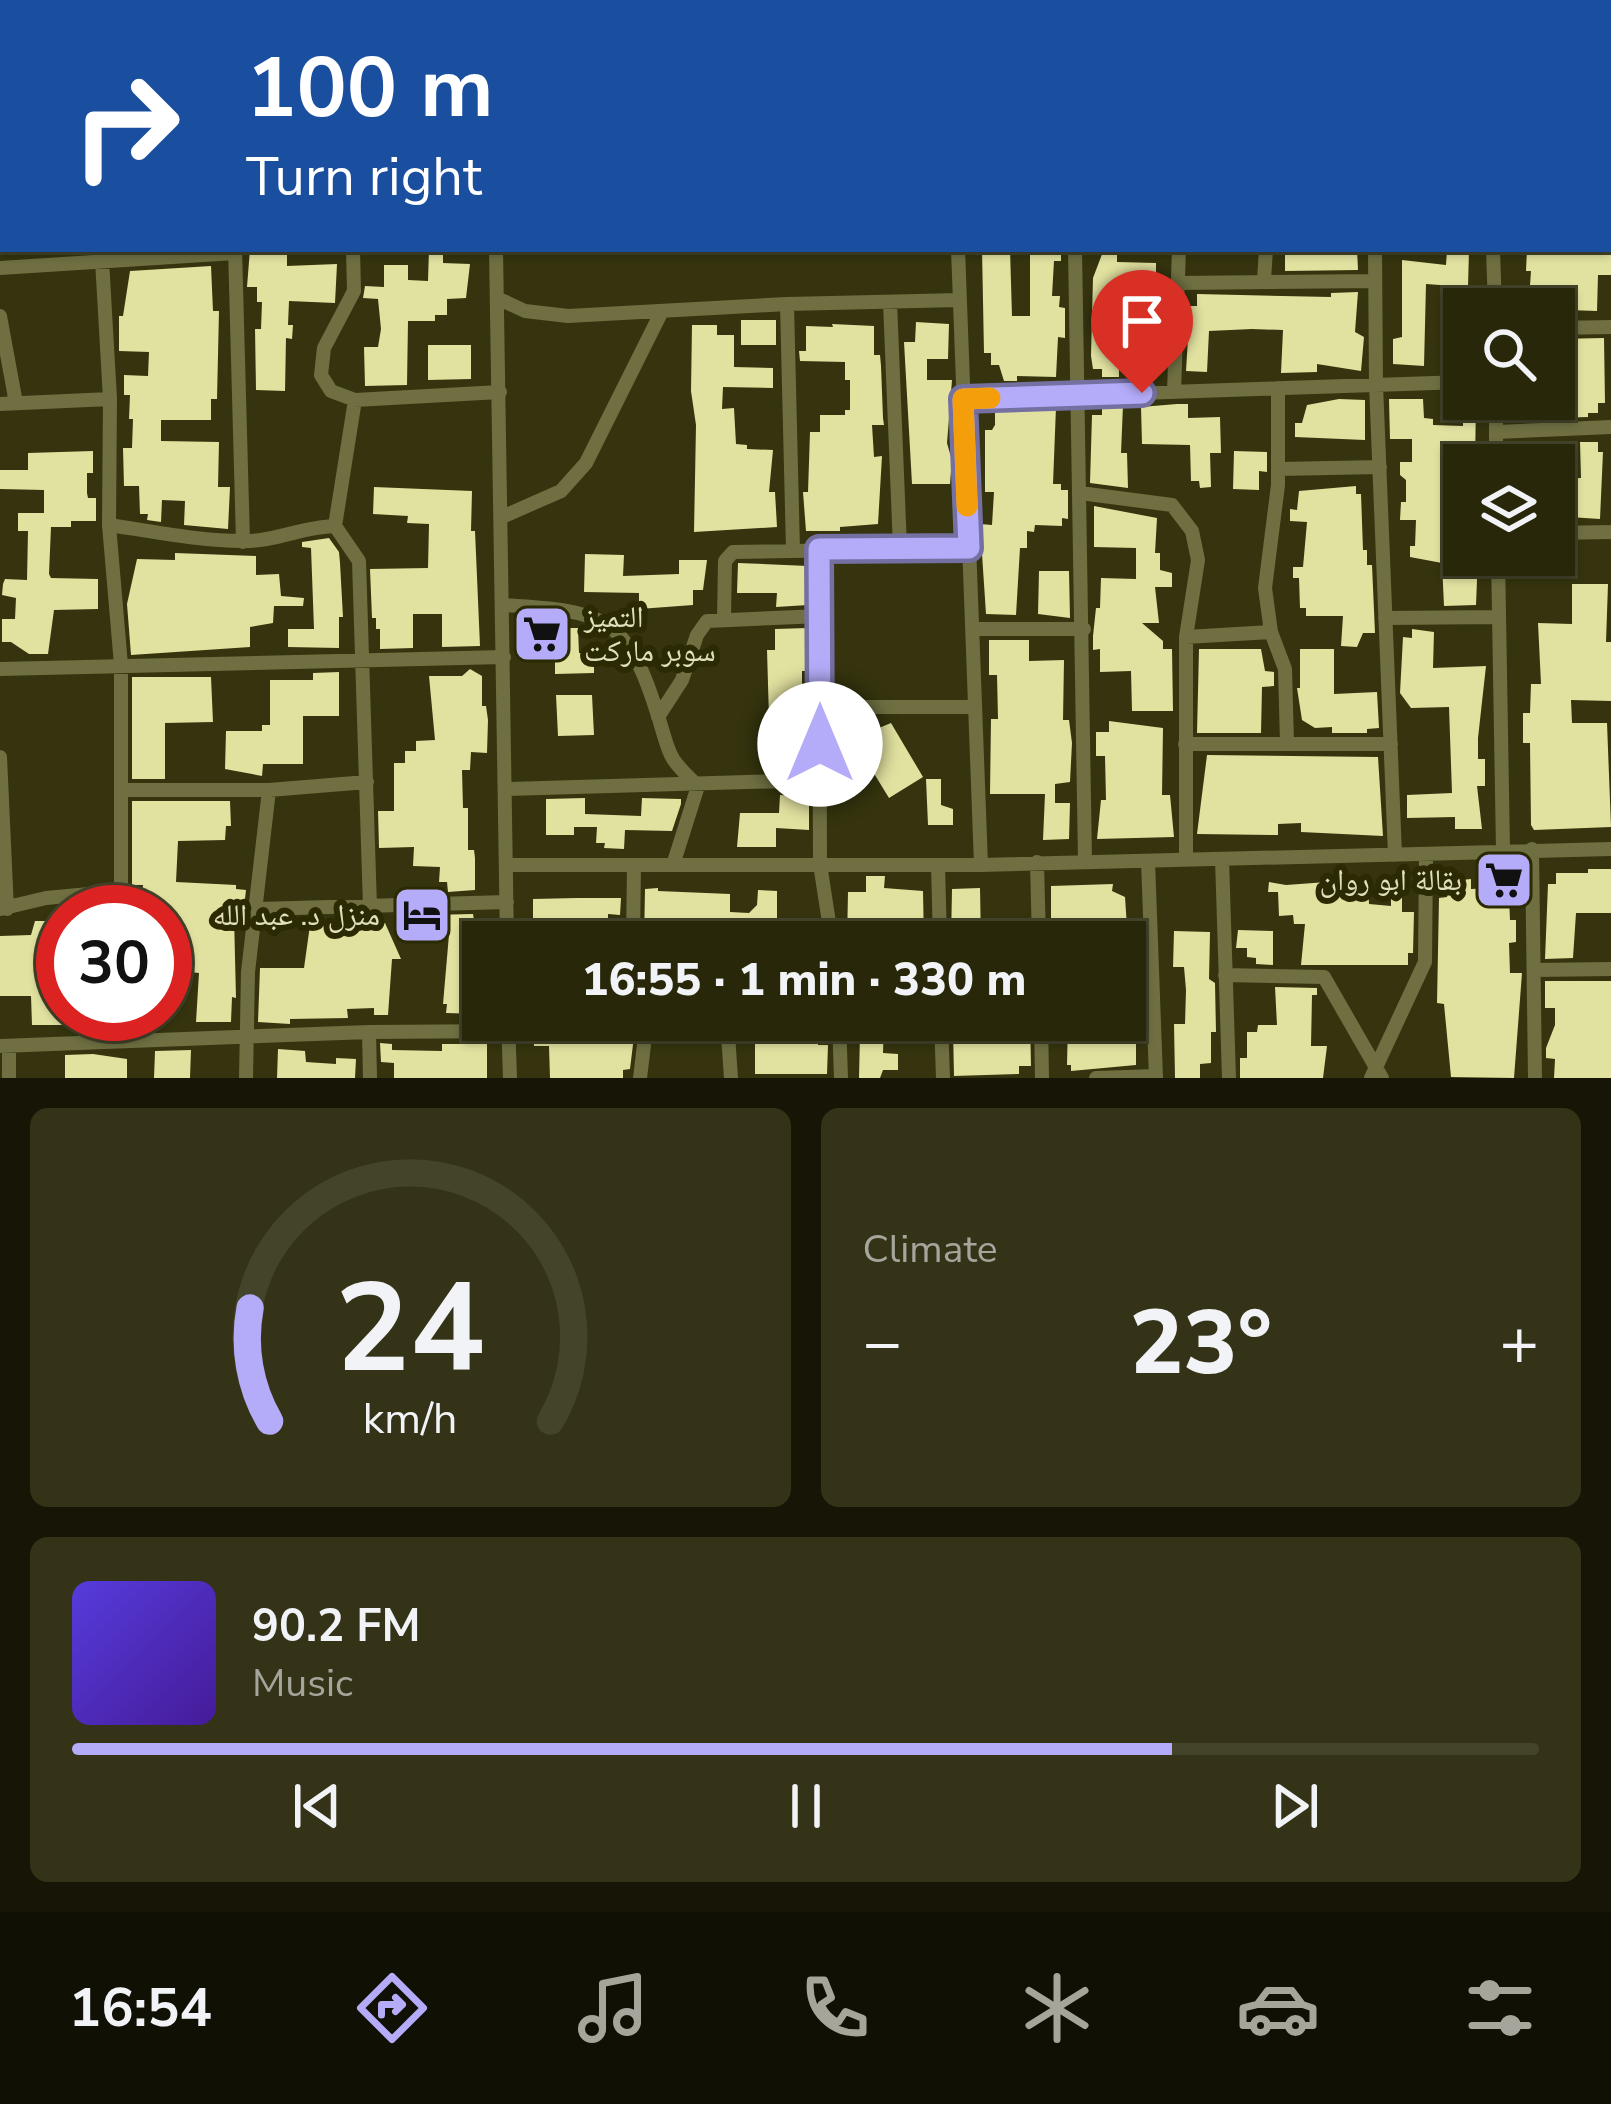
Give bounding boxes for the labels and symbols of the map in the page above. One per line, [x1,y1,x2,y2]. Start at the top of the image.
pin [1091,270,1193,393]
place label: التميز سوبر ماركت [583,597,716,672]
supermarket icon: التميز سوبر ماركت [511,603,573,665]
position arrow [757,681,883,807]
supermarket icon: بقالة ابو روان [1473,849,1535,911]
place label: بقالة ابو روان [1319,860,1462,901]
hotel icon: منزل د. عبد الله [391,884,453,946]
speed limit sign: 30 [36,885,192,1041]
place label: منزل د. عبد الله [213,895,380,936]

